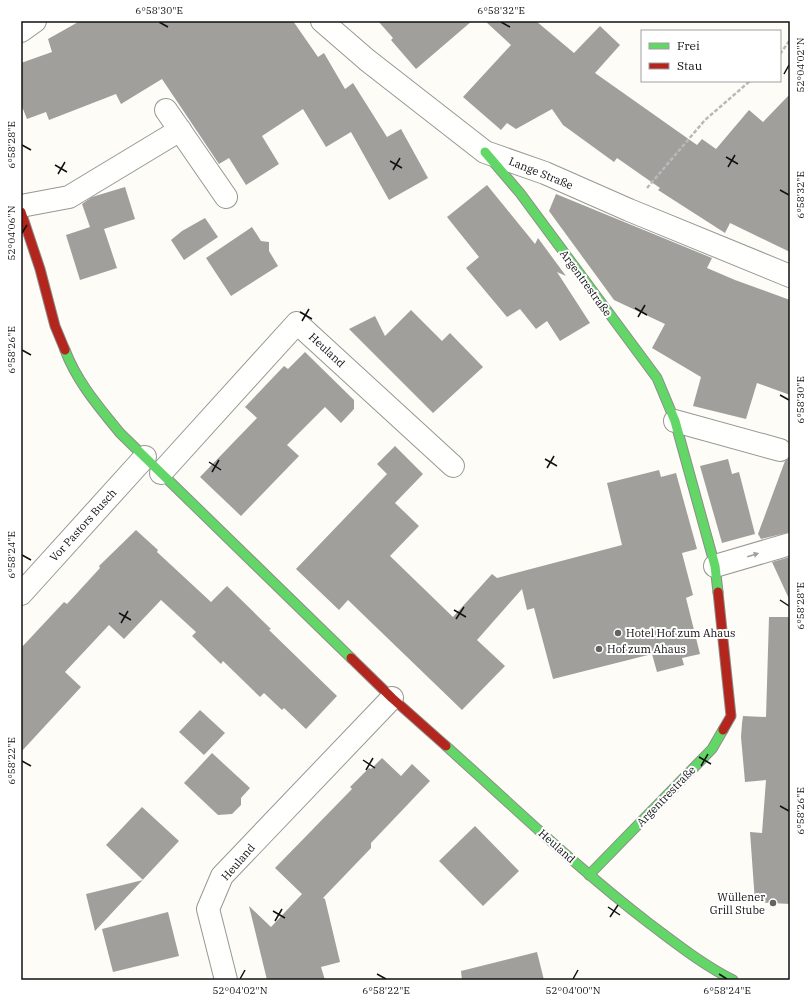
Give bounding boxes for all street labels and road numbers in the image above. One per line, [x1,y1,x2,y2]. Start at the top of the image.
street label: Lange Straße [507,154,575,192]
street label: Argentrestraße [557,247,615,319]
street label: Heuland [306,330,348,370]
street label: Vor Pastors Busch [47,486,119,564]
street label: Argentrestraße [634,763,699,829]
street label: Heuland [536,826,578,866]
street label: Heuland [218,840,258,883]

